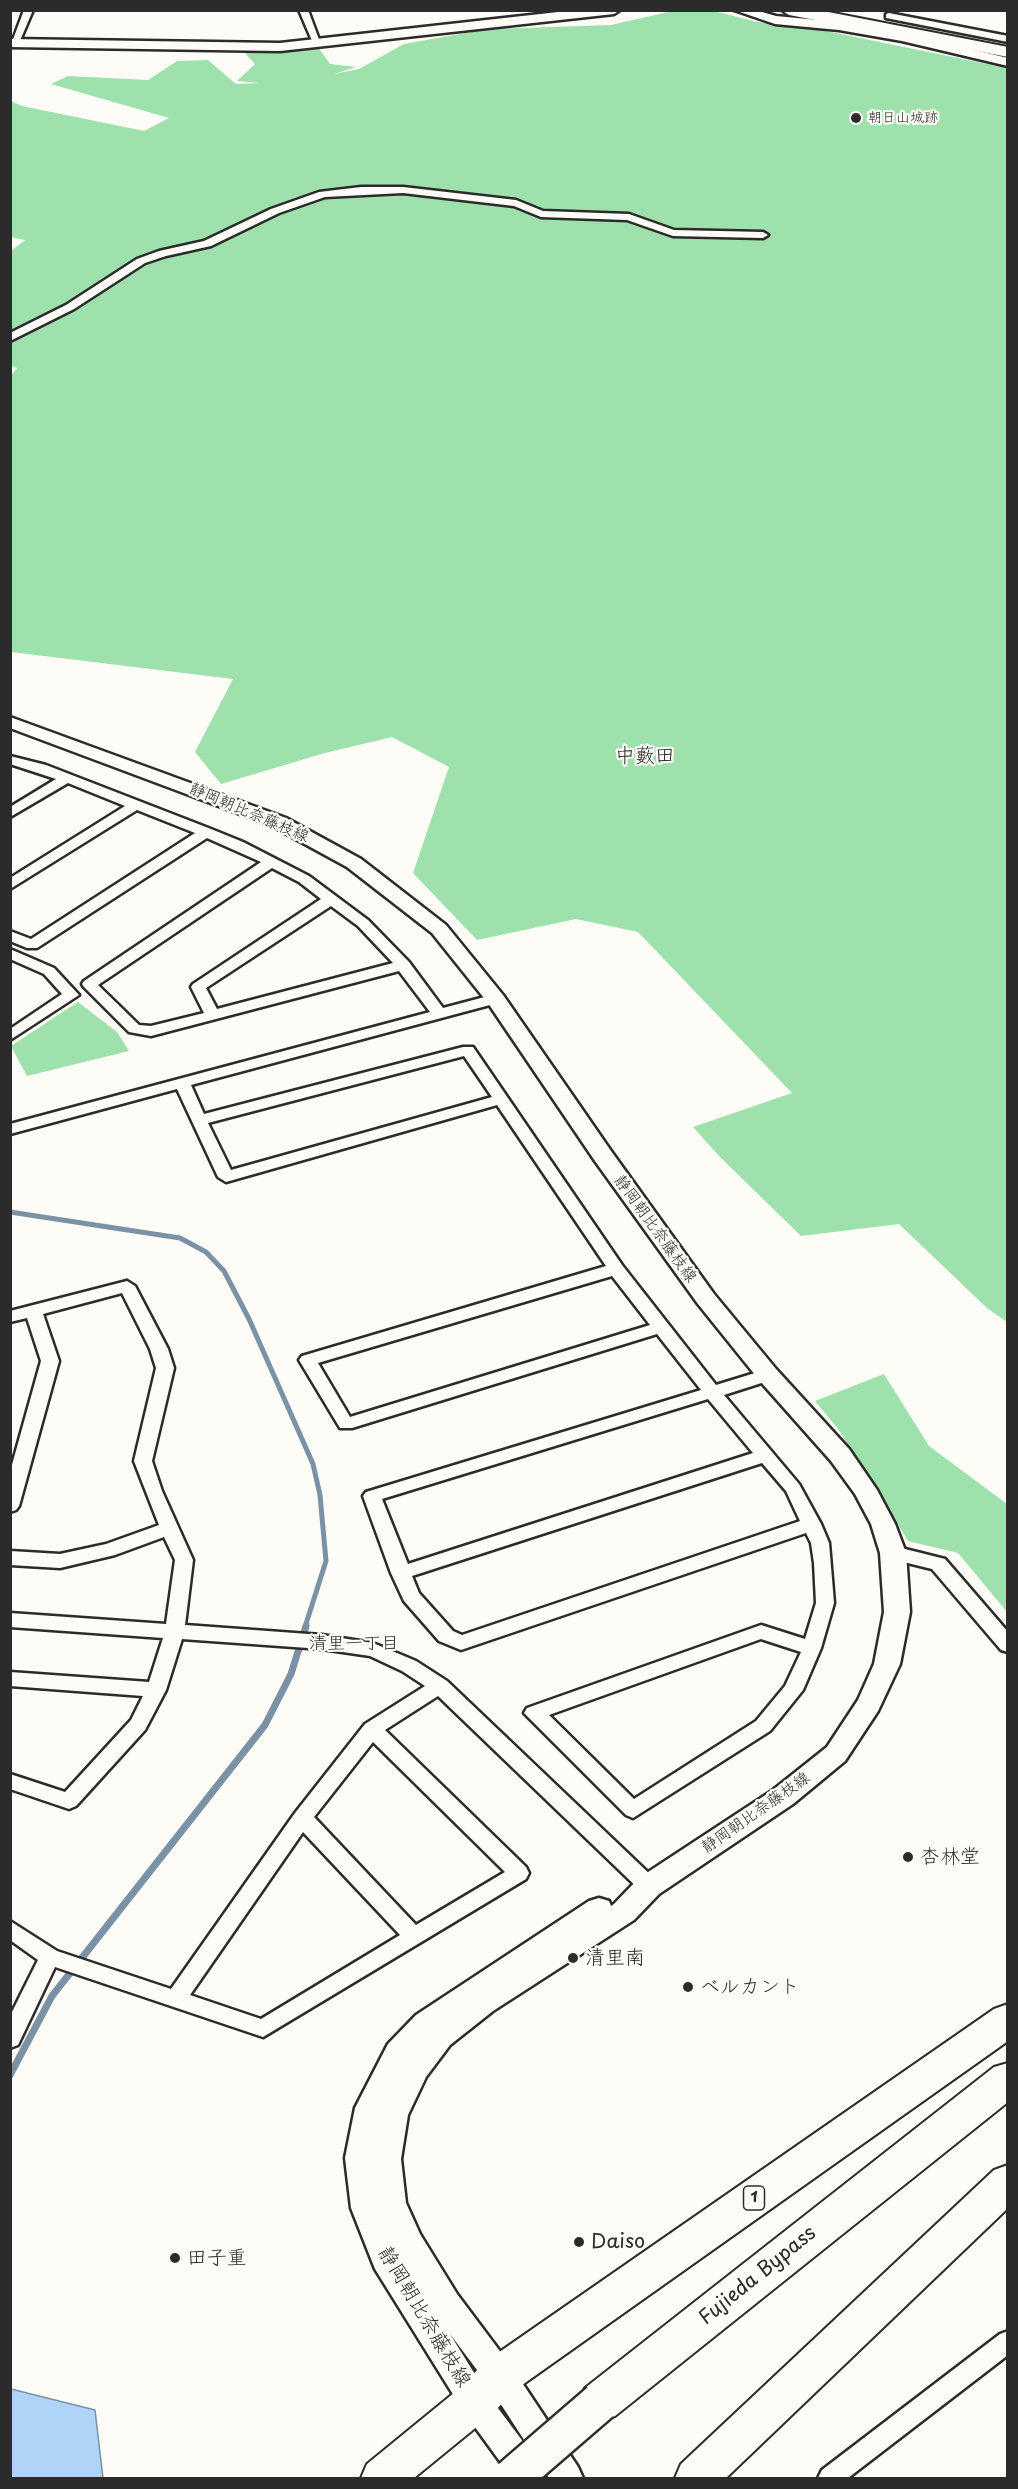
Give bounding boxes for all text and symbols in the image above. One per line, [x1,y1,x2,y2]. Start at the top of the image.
place label: 朝日山城跡 [868,110,938,126]
marker: 朝日山城跡 [849,111,863,125]
district label: 中藪田 [615,744,675,768]
street label: 静岡朝比奈藤枝線 [186,779,312,847]
street label: 静岡朝比奈藤枝線 [610,1172,700,1286]
district label: 清里一丁目 [309,1633,399,1655]
street label: 静岡朝比奈藤枝線 [698,1768,814,1858]
place label: 杏林堂 [920,1845,980,1869]
marker: 杏林堂 [901,1850,915,1864]
place label: 清里南 [585,1946,645,1970]
marker: 清里南 [566,1951,580,1965]
place label: ベルカント [700,1975,800,1999]
marker: ベルカント [681,1980,695,1994]
road number: 1 [744,2186,764,2210]
street label: Fujieda Bypass [695,2222,821,2330]
place label: Daiso [591,2230,645,2254]
marker: Daiso [572,2235,586,2249]
street label: 静岡朝比奈藤枝線 [373,2242,475,2392]
place label: 田子重 [187,2246,247,2270]
marker: 田子重 [168,2251,182,2265]

